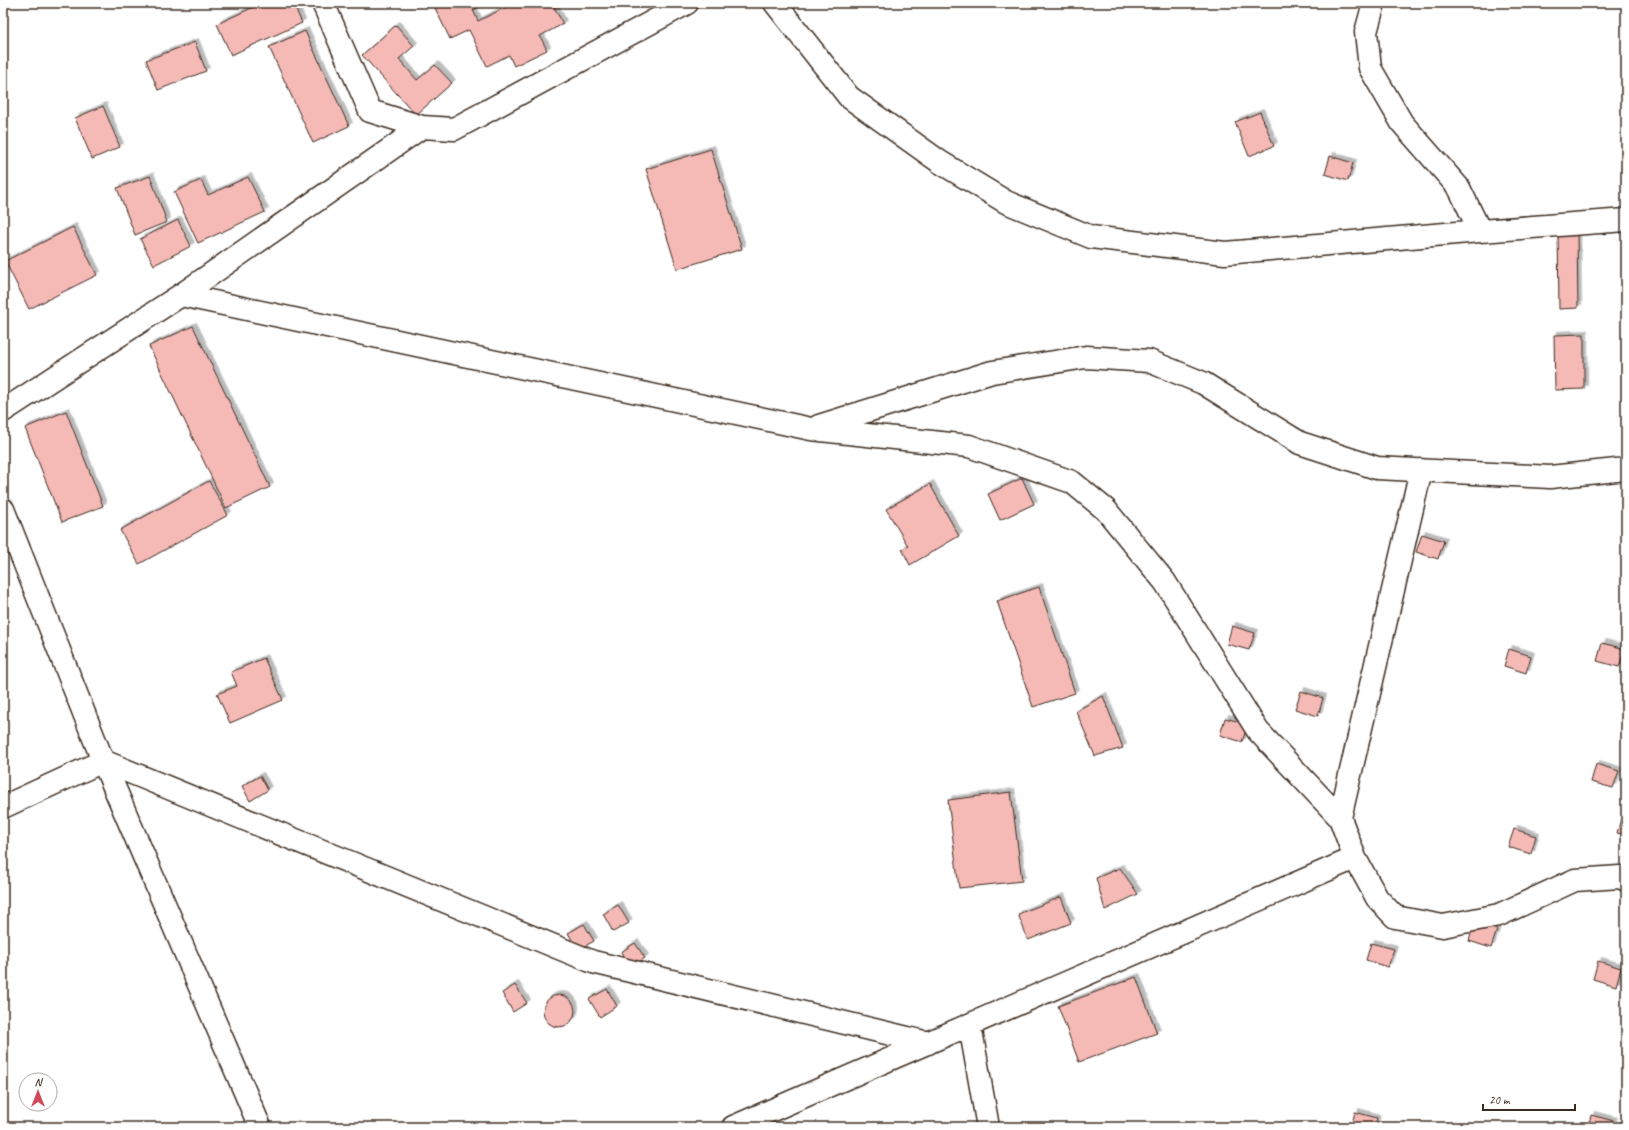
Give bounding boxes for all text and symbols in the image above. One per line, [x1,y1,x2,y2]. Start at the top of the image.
north arrow [18,1072,58,1112]
text: N [35,1075,44,1089]
scale bar [1483,1086,1575,1112]
text: 20 m [1489,1092,1511,1108]

